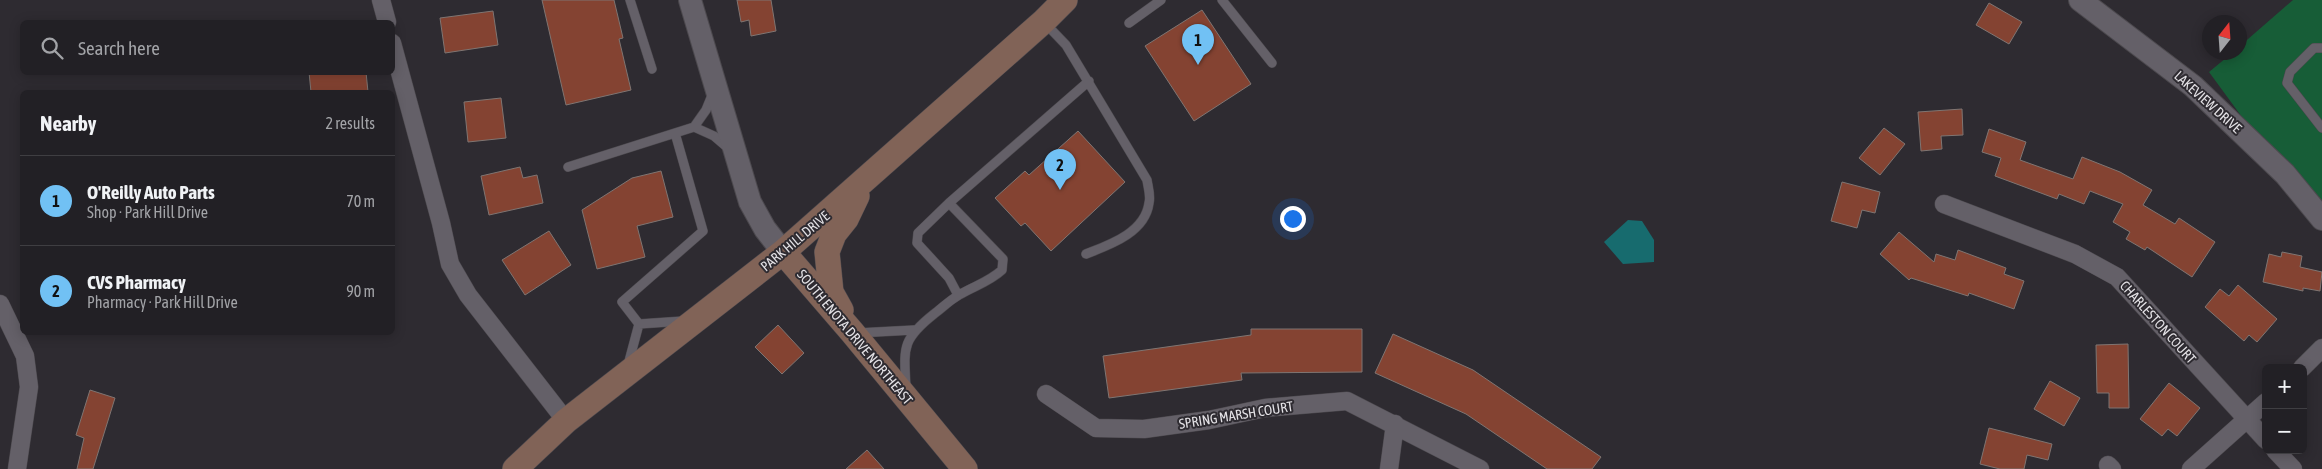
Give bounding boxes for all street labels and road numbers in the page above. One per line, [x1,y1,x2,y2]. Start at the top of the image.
street label: LAKEVIEW DRIVE [2171,68,2245,136]
street label: PARK HILL DRIVE [757,208,833,274]
street label: SOUTH ENOTA DRIVE NORTHEAST [794,266,916,408]
street label: CHARLESTON COURT [2117,277,2199,367]
street label: SPRING MARSH COURT [1178,398,1294,432]

